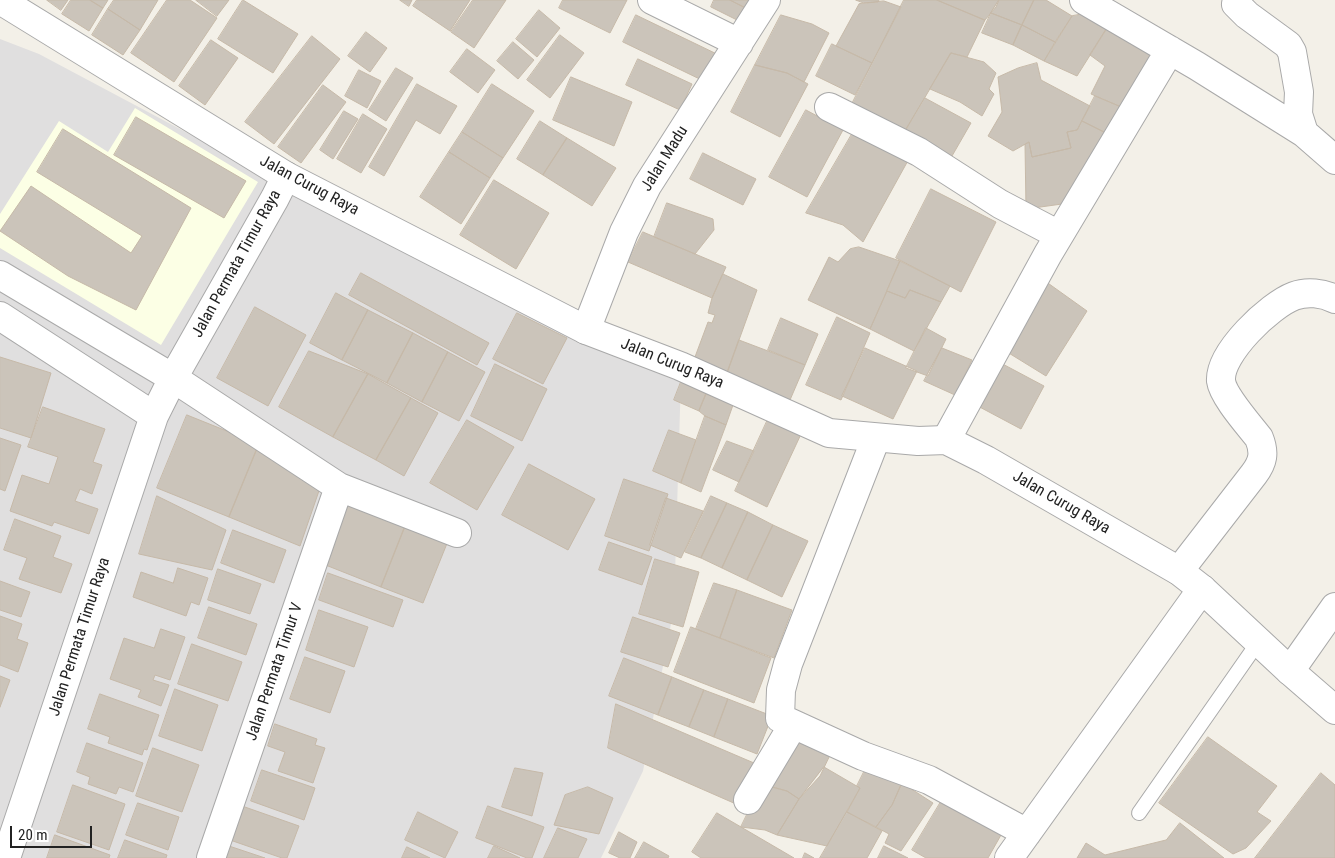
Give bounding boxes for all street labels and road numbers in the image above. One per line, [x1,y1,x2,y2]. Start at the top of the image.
street label: Jalan Madu [637,123,693,195]
street label: Jalan Curug Raya [256,152,362,220]
street label: Jalan Permata Timur Raya [188,187,286,341]
street label: Jalan Curug Raya [618,335,726,393]
street label: Jalan Curug Raya [1009,467,1113,539]
street label: Jalan Permata Timur Raya [45,555,115,719]
street label: Jalan Permata Timur V [242,601,308,743]

